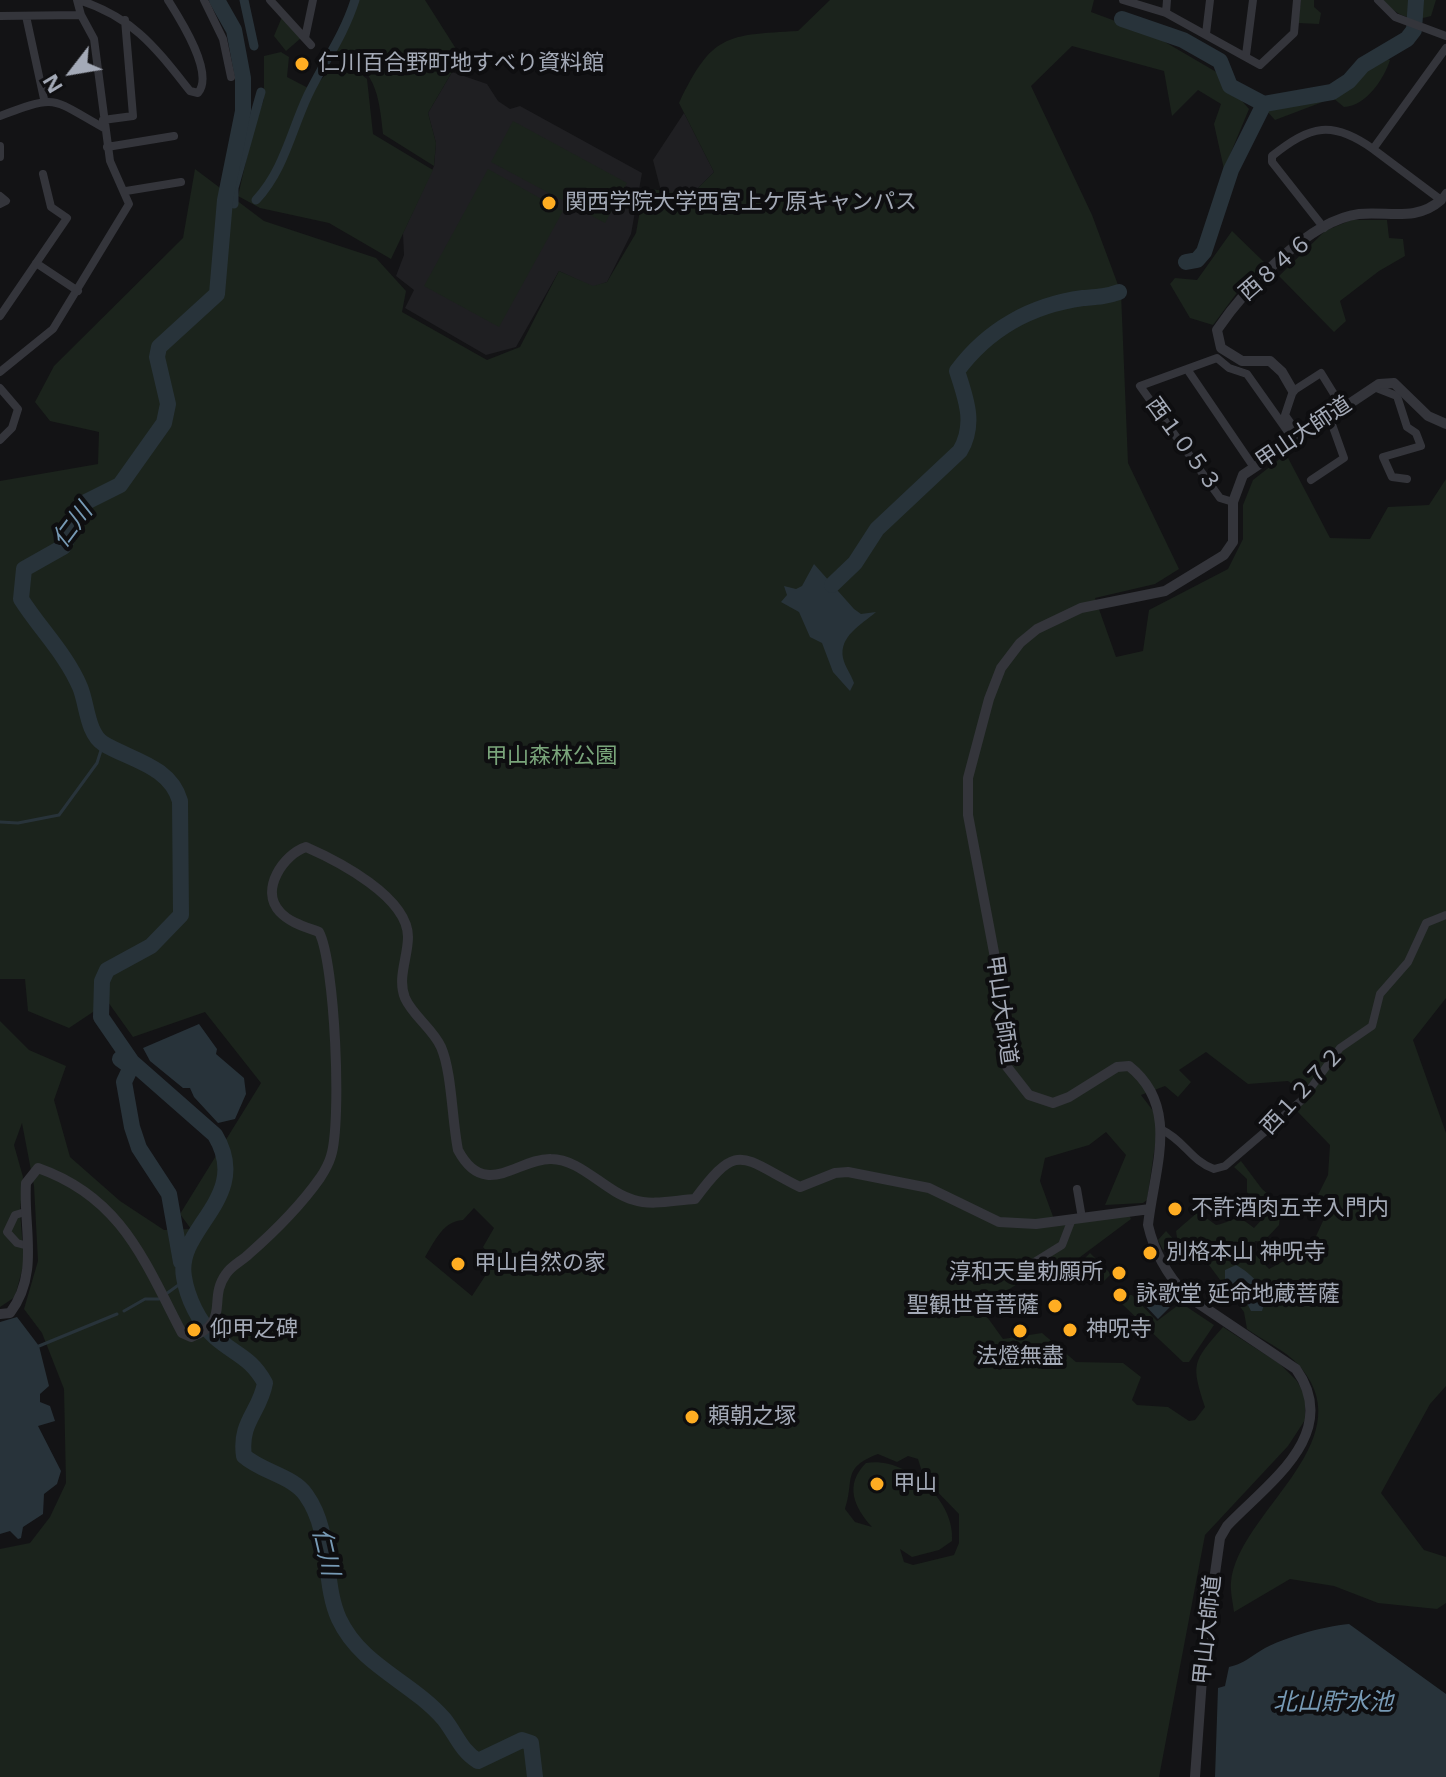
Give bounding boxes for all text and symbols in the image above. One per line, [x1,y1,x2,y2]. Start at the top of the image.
north arrow [32,32,112,112]
place label: 仁川百合野町地すべり資料館 [318,51,604,77]
marker: 仁川百合野町地すべり資料館 [293,55,311,73]
text: N [34,69,69,100]
place label: 関西学院大学西宮上ケ原キャンパス [565,190,917,216]
marker: 関西学院大学西宮上ケ原キャンパス [540,194,558,212]
street label: 西８４６ [1234,229,1318,307]
street label: 甲山大師道 [1251,391,1357,475]
street label: 西１０５３ [1140,393,1226,497]
water label: 仁川 [47,498,99,554]
park label: 甲山森林公園 [485,744,617,770]
street label: 甲山大師道 [980,954,1022,1066]
street label: 西１２７２ [1256,1042,1350,1140]
place label: 不許酒肉五辛入門内 [1191,1196,1389,1222]
marker: 不許酒肉五辛入門内 [1166,1200,1184,1218]
place label: 別格本山 神呪寺 [1166,1240,1326,1266]
marker: 別格本山 神呪寺 [1141,1244,1159,1262]
place label: 甲山自然の家 [474,1251,606,1277]
marker: 甲山自然の家 [449,1255,467,1273]
place label: 淳和天皇勅願所 [949,1260,1103,1286]
marker: 淳和天皇勅願所 [1110,1264,1128,1282]
place label: 詠歌堂 延命地蔵菩薩 [1136,1282,1340,1308]
marker: 詠歌堂 延命地蔵菩薩 [1111,1286,1129,1304]
place label: 聖観世音菩薩 [907,1293,1039,1319]
marker: 聖観世音菩薩 [1046,1297,1064,1315]
place label: 仰甲之碑 [210,1317,298,1343]
place label: 神呪寺 [1086,1317,1152,1343]
marker: 仰甲之碑 [185,1321,203,1339]
marker: 神呪寺 [1061,1321,1079,1339]
marker: 法燈無盡 [1011,1322,1029,1340]
place label: 法燈無盡 [976,1344,1064,1370]
place label: 頼朝之塚 [708,1404,796,1430]
marker: 頼朝之塚 [683,1408,701,1426]
place label: 甲山 [893,1471,937,1497]
marker: 甲山 [868,1475,886,1493]
water label: 仁川 [306,1525,344,1579]
street label: 甲山大師道 [1189,1574,1227,1686]
water label: 北山貯水池 [1273,1689,1393,1717]

